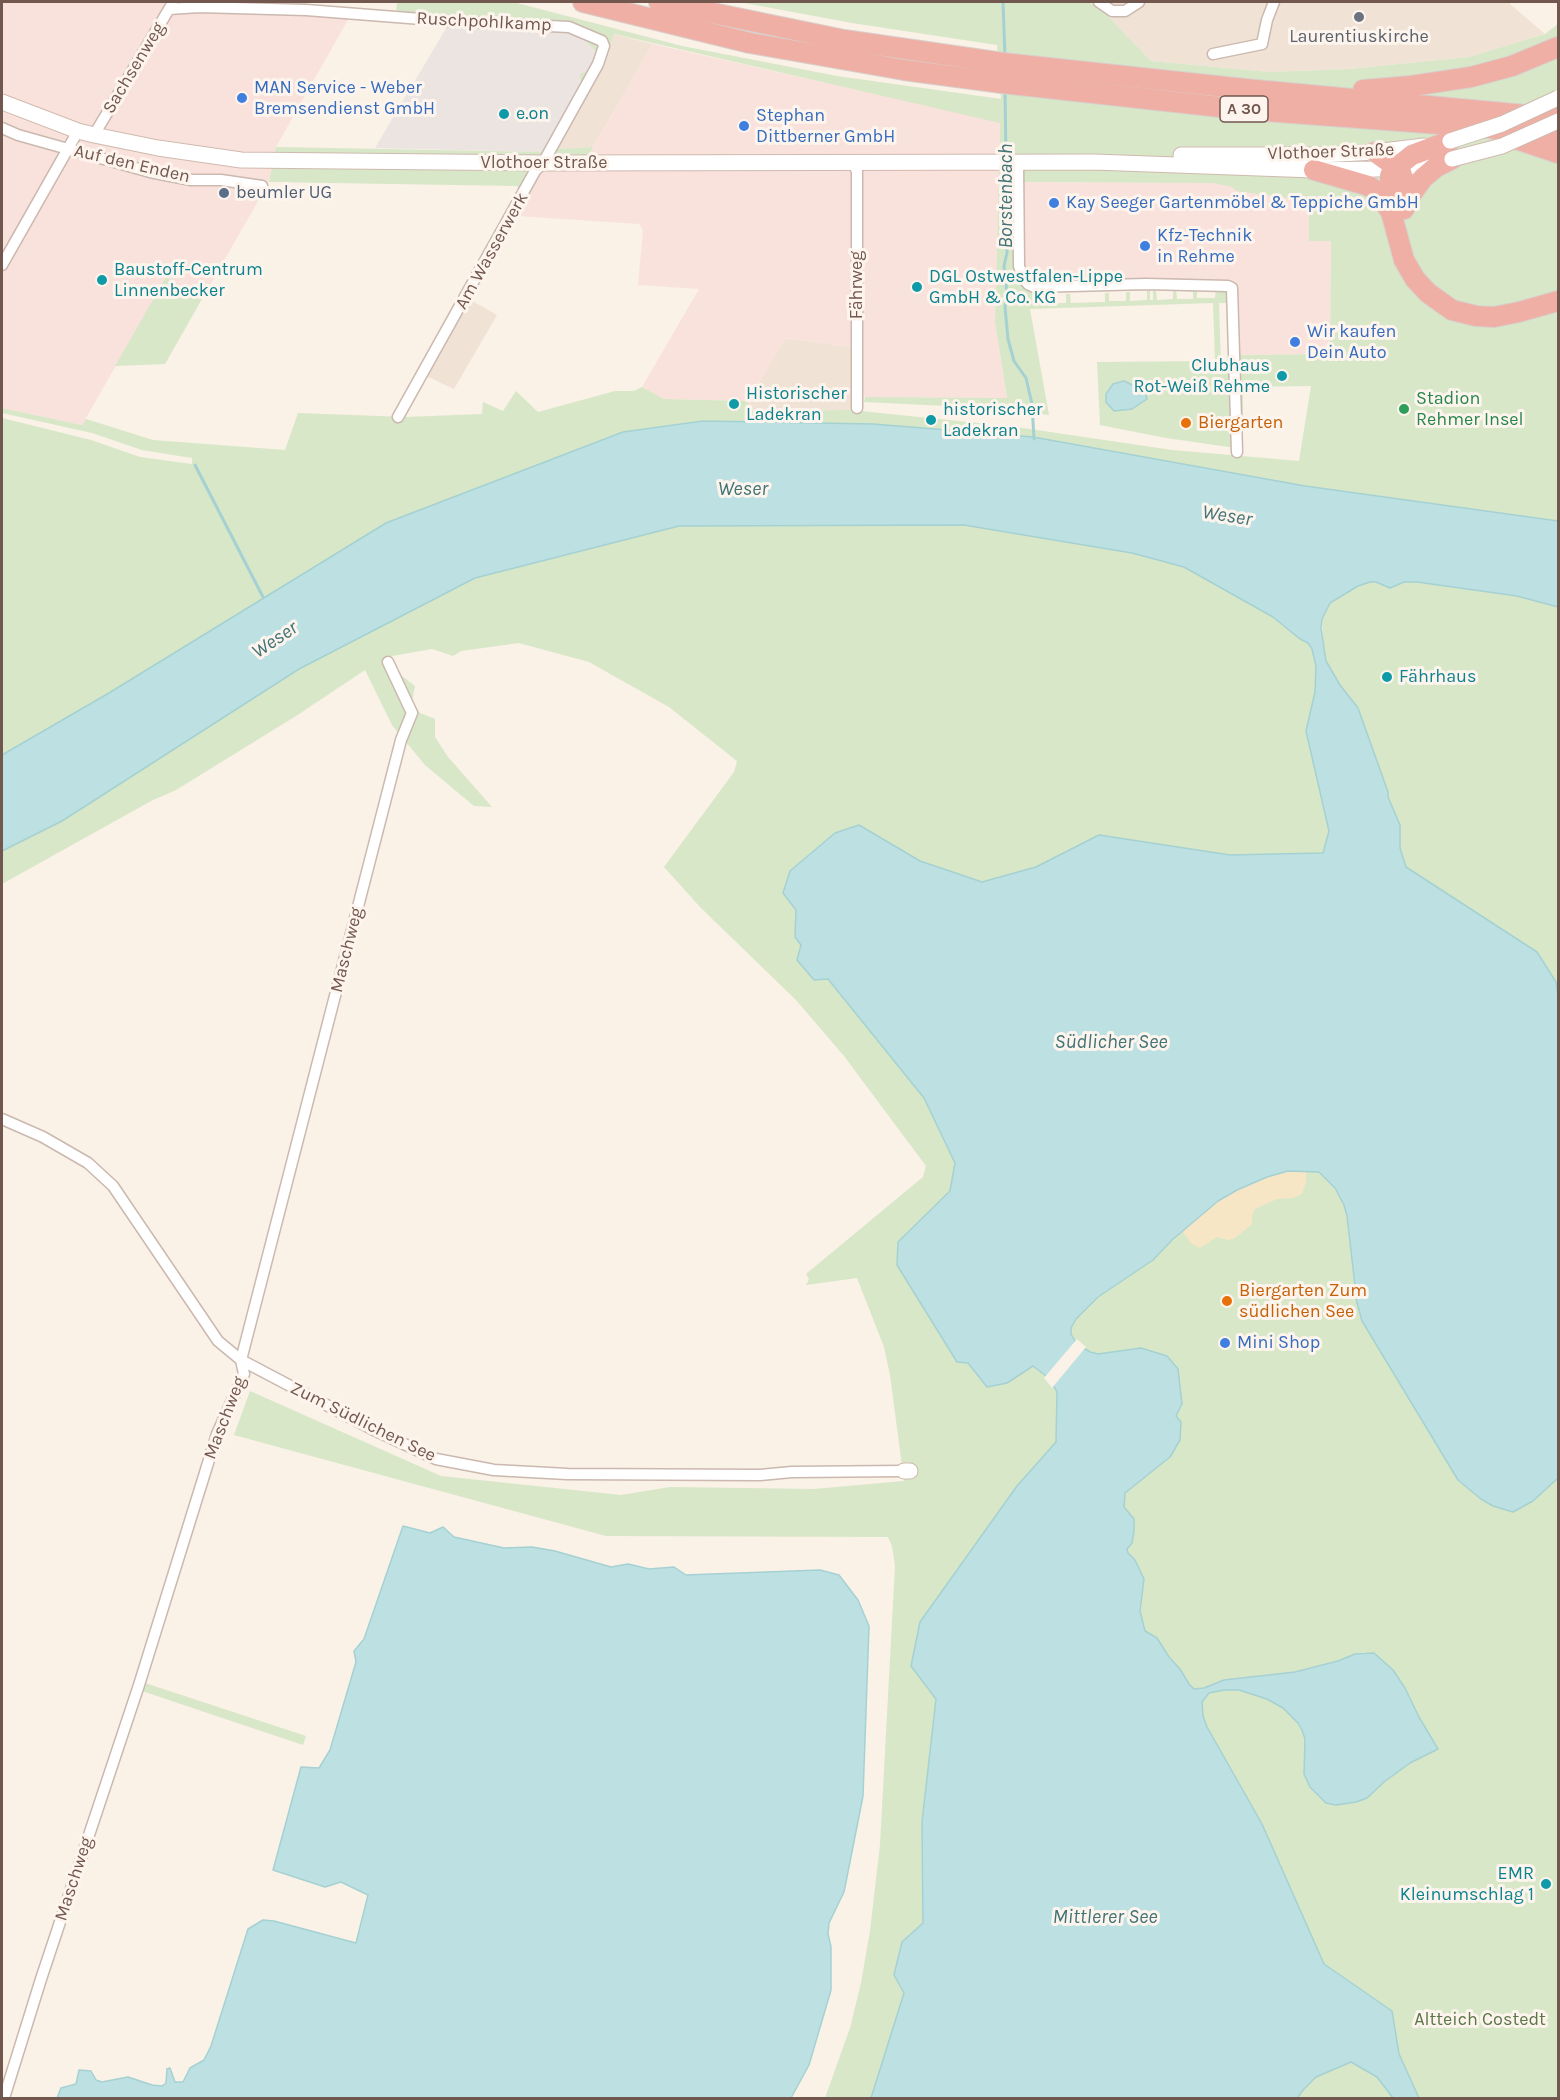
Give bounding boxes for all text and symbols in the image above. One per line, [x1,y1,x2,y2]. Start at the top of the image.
street label: Ruschpohlkamp [416,8,552,36]
marker: Laurentiuskirche [1352,10,1366,24]
street label: Sachsenweg [98,18,170,118]
place label: Laurentiuskirche [1289,26,1429,48]
place label: MAN Service - Weber Bremsendienst GmbH [254,77,435,119]
marker: MAN Service - Weber Bremsendienst GmbH [235,91,249,105]
road number: A 30 [1220,96,1268,122]
place label: e.on [516,103,549,125]
place label: Stephan Dittberner GmbH [756,105,895,148]
marker: e.on [497,107,511,121]
marker: Stephan Dittberner GmbH [737,119,751,133]
street label: Vlothoer Straße [1267,139,1395,165]
street label: Auf den Enden [72,140,192,188]
water label: Borstenbach [994,144,1018,248]
street label: Vlothoer Straße [481,152,607,174]
place label: beumler UG [236,182,332,204]
marker: beumler UG [217,186,231,200]
street label: Am Wasserwerk [451,189,533,313]
place label: Kay Seeger Gartenmöbel & Teppiche GmbH [1066,192,1419,214]
marker: Kay Seeger Gartenmöbel & Teppiche GmbH [1047,196,1061,210]
place label: Kfz-Technik in Rehme [1157,225,1252,268]
marker: Kfz-Technik in Rehme [1138,239,1152,253]
street label: Fährweg [846,251,868,319]
place label: Baustoff-Centrum Linnenbecker [114,259,263,302]
place label: DGL Ostwestfalen-Lippe GmbH & Co. KG [929,266,1123,308]
marker: Baustoff-Centrum Linnenbecker [95,273,109,287]
marker: DGL Ostwestfalen-Lippe GmbH & Co. KG [910,280,924,294]
place label: Wir kaufen Dein Auto [1307,321,1396,364]
marker: Wir kaufen Dein Auto [1288,335,1302,349]
place label: Clubhaus Rot-Weiß Rehme [1133,355,1270,398]
marker: Clubhaus Rot-Weiß Rehme [1275,369,1289,383]
place label: Historischer Ladekran [746,383,847,426]
place label: Stadion Rehmer Insel [1416,388,1524,430]
marker: Historischer Ladekran [727,397,741,411]
place label: historischer Ladekran [943,399,1043,442]
marker: Stadion Rehmer Insel [1397,402,1411,416]
place label: Biergarten [1198,412,1283,434]
marker: historischer Ladekran [924,413,938,427]
marker: Biergarten [1179,416,1193,430]
water label: Weser [718,477,768,501]
water label: Weser [1200,500,1254,532]
water label: Weser [247,616,303,664]
place label: Fährhaus [1399,666,1476,688]
marker: Fährhaus [1380,670,1394,684]
street label: Maschweg [326,905,368,995]
water label: Südlicher See [1055,1030,1167,1054]
place label: Biergarten Zum südlichen See [1239,1280,1367,1322]
marker: Biergarten Zum südlichen See [1220,1294,1234,1308]
place label: Mini Shop [1237,1332,1320,1354]
marker: Mini Shop [1218,1336,1232,1350]
street label: Maschweg [199,1373,251,1463]
street label: Zum Südlichen See [287,1377,439,1467]
street label: Maschweg [50,1834,98,1924]
place label: EMR Kleinumschlag 1 [1400,1863,1534,1906]
marker: EMR Kleinumschlag 1 [1539,1877,1553,1891]
water label: Mittlerer See [1052,1905,1158,1929]
park label: Altteich Costedt [1414,2009,1546,2031]

